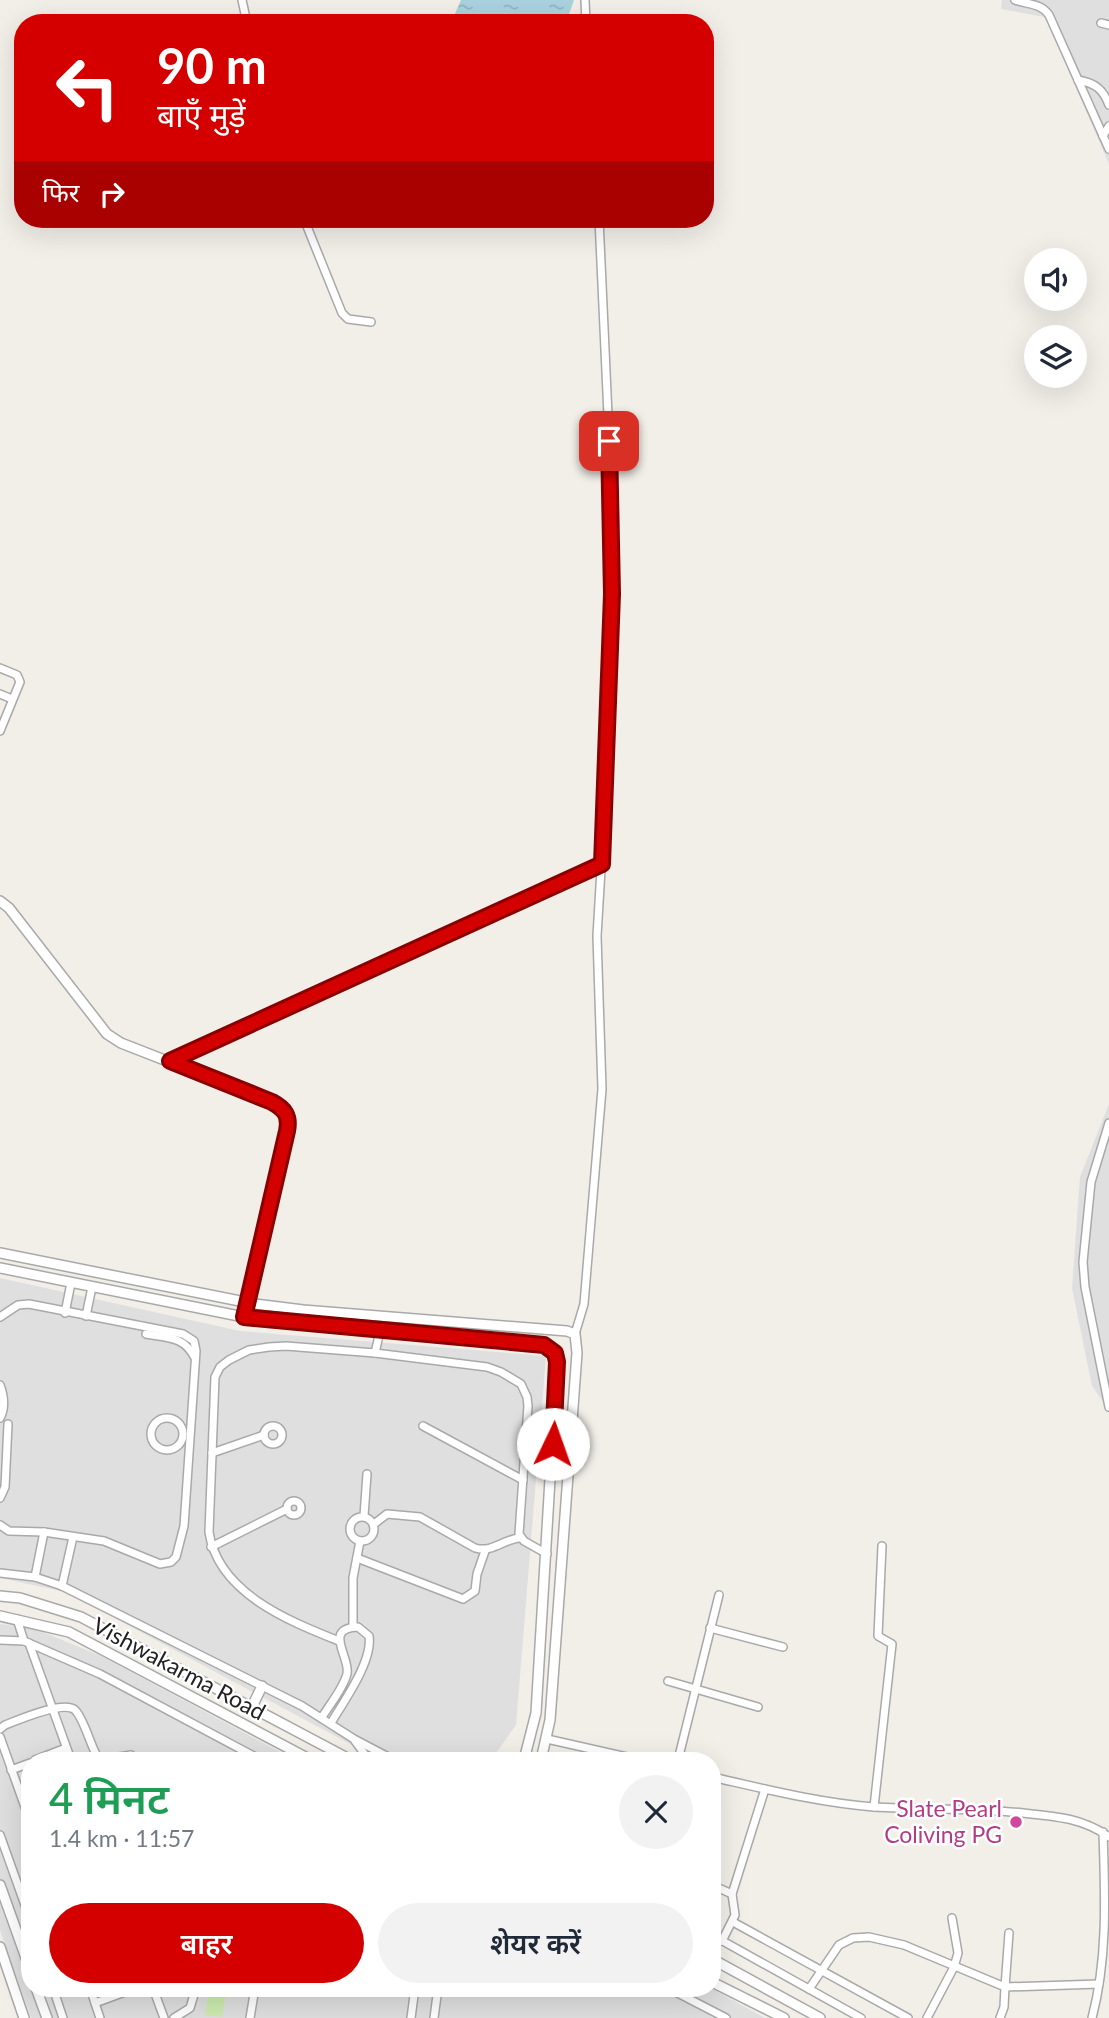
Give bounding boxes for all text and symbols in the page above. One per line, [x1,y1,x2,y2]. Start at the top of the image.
text: 90 m [157,36,267,94]
icon: left [42,42,133,133]
text: बाएँ मुड़ें [157,95,246,134]
icon: right [93,175,131,213]
text: फिर [42,176,79,208]
map controls [1024,248,1087,388]
button: sound [1024,248,1087,311]
button: layers [1024,325,1087,388]
pin [579,411,639,471]
icon: arrive [590,422,628,460]
position arrow [516,1407,590,1481]
street label: Vishwakarma Road [88,1611,271,1726]
text: 4 मिनट [49,1773,169,1823]
button: close [619,1775,693,1849]
place label: Slate Pearl Coliving PG [884,1794,1002,1848]
marker: Slate Pearl Coliving PG [1008,1814,1024,1830]
text: 1.4 km · 11:57 [49,1824,194,1852]
button: बाहर [49,1903,364,1983]
button: शेयर करें [378,1903,693,1983]

